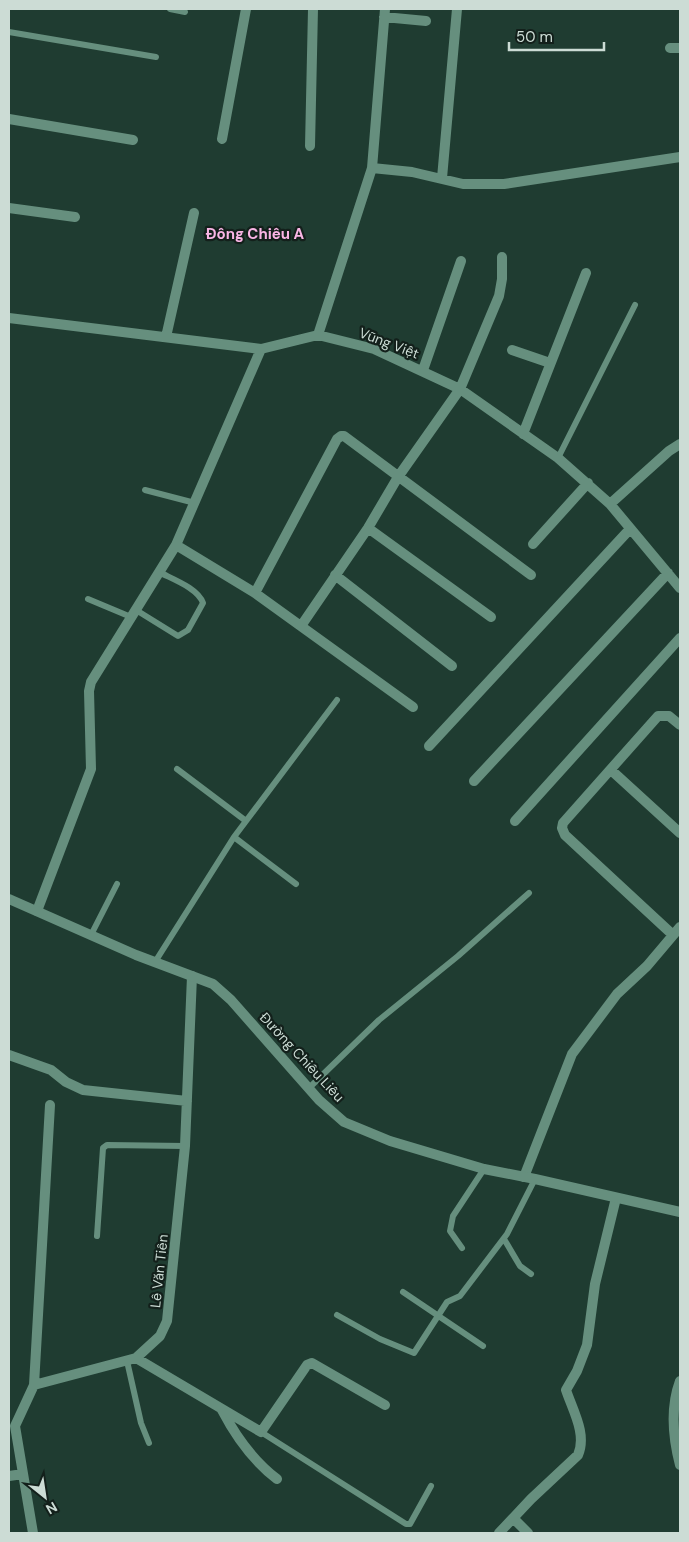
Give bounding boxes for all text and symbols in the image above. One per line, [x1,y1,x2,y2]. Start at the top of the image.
scale bar [509,20,604,52]
text: 50 m [516,27,553,47]
district label: Đông Chiêu A [206,224,305,244]
street label: Vũng Việt [356,323,422,363]
street label: Đường Chiêu Liêu [256,1008,348,1106]
street label: Lê Văn Tiên [146,1233,172,1309]
north arrow [20,1472,70,1522]
text: N [43,1498,60,1519]

